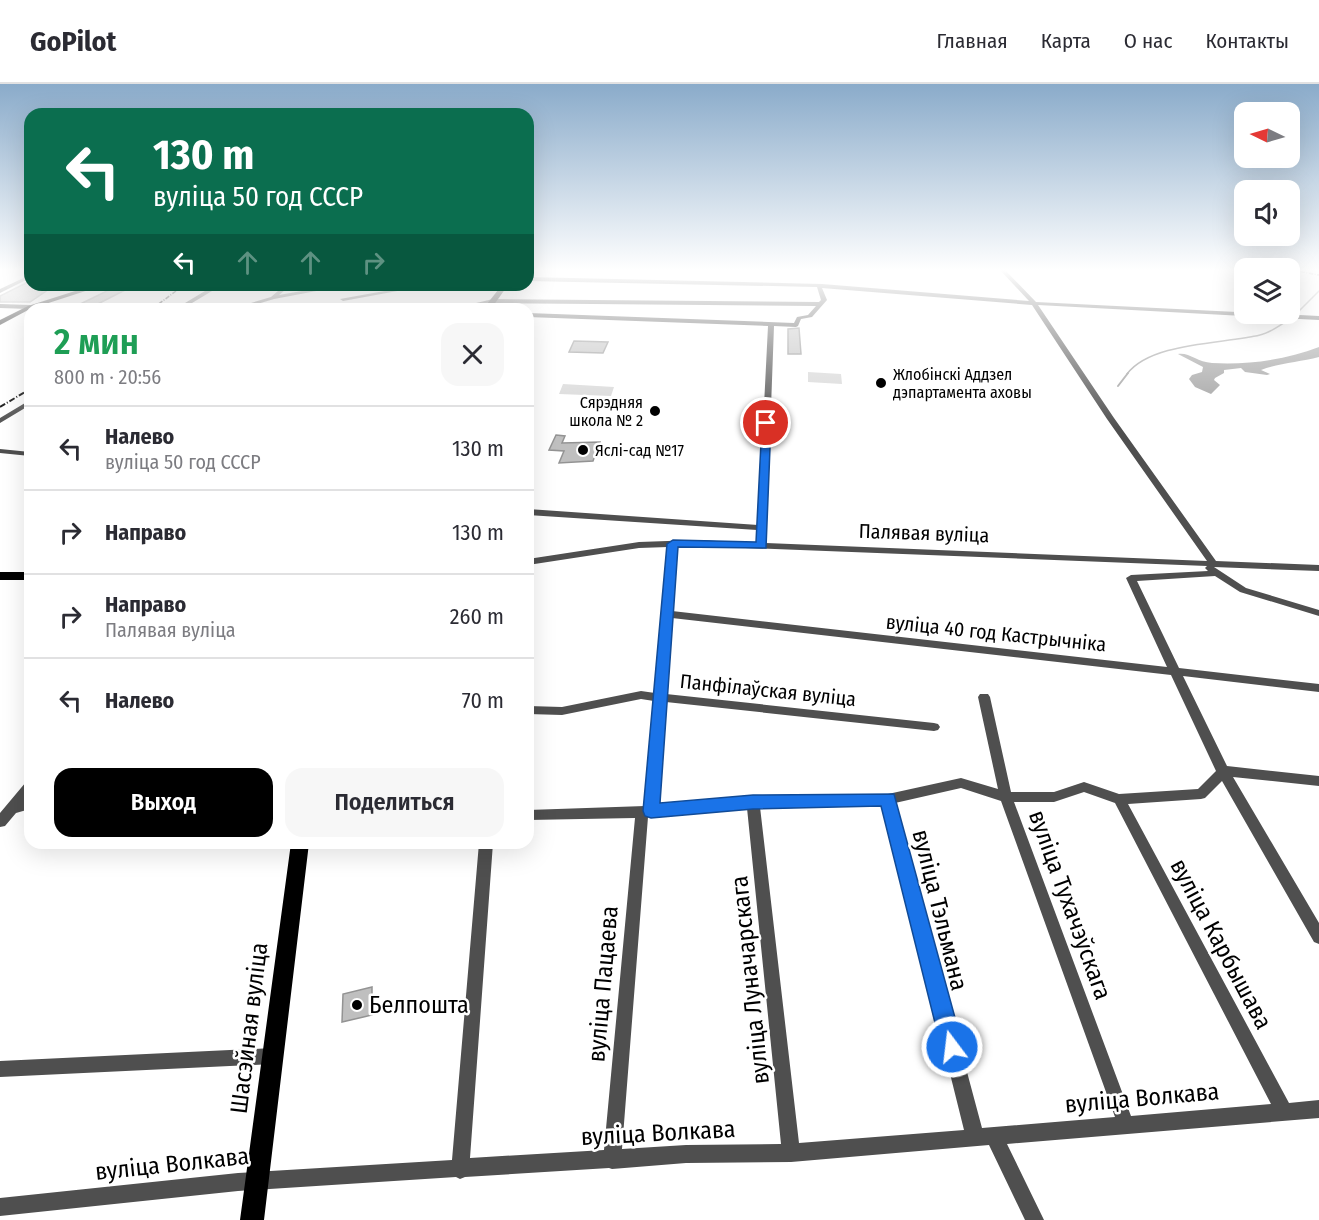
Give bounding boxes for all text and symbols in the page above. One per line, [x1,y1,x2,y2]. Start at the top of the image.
text: GoPilot [30,25,116,58]
text: Главная [937,28,1008,54]
text: Карта [1041,28,1091,54]
text: О нас [1124,28,1172,54]
text: Контакты [1205,28,1289,54]
north arrow [1234,102,1300,168]
map controls [1234,102,1300,324]
text: 130 m [153,130,254,180]
icon: left [54,132,132,210]
button: sound [1234,180,1300,246]
text: вуліца 50 год СССР [153,181,363,213]
icon: left [168,246,201,279]
icon: ahead [231,246,264,279]
icon: ahead [294,246,327,279]
icon: right [357,246,390,279]
button: layers [1234,258,1300,324]
text: 2 мин [54,320,139,364]
button: close [441,323,504,386]
text: 800 m · 20:56 [54,365,161,389]
place label: Жлобінскі Аддзел дэпартамента аховы [893,365,1032,402]
marker: Жлобінскі Аддзел дэпартамента аховы [874,376,888,390]
place label: Сярэдняя школа № 2 [569,393,643,430]
pin [740,397,791,448]
marker: Сярэдняя школа № 2 [648,404,662,418]
icon: arrive [749,406,782,439]
text: Налево [105,423,174,450]
icon: left [54,432,87,465]
text: 130 m [452,435,504,462]
place label: Яслі-сад №17 [595,441,684,460]
marker: Яслі-сад №17 [576,443,590,457]
text: вуліца 50 год СССР [105,450,261,474]
icon: right [54,516,87,549]
text: Направо [105,519,186,546]
text: 130 m [452,519,504,546]
street label: Палявая вуліца [858,519,990,547]
text: Направо [105,591,186,618]
icon: right [54,600,87,633]
text: 260 m [450,603,504,630]
street label: вуліца 40 год Кастрычніка [885,609,1107,657]
text: Палявая вуліца [105,618,236,642]
street label: Панфілаўская вуліца [679,669,857,711]
icon: left [54,684,87,717]
text: Налево [105,687,174,714]
text: 70 m [462,687,504,714]
button: Выход [54,768,273,837]
button: Поделиться [285,768,504,837]
street label: вуліца Тухачэўскага [1023,807,1117,1003]
street label: вуліца Тэльмана [906,827,974,993]
street label: вуліца Карбышава [1164,854,1278,1034]
street label: вуліца Луначарскага [725,874,775,1086]
street label: вуліца Пацаева [582,905,624,1063]
street label: Шасэйная вуліца [225,941,273,1115]
place label: Белпошта [369,991,469,1019]
marker: Белпошта [350,998,364,1012]
position arrow [920,1015,984,1079]
street label: вуліца Волкава [1064,1077,1220,1119]
street label: вуліца Волкава [580,1115,736,1151]
street label: вуліца Волкава [94,1142,250,1186]

